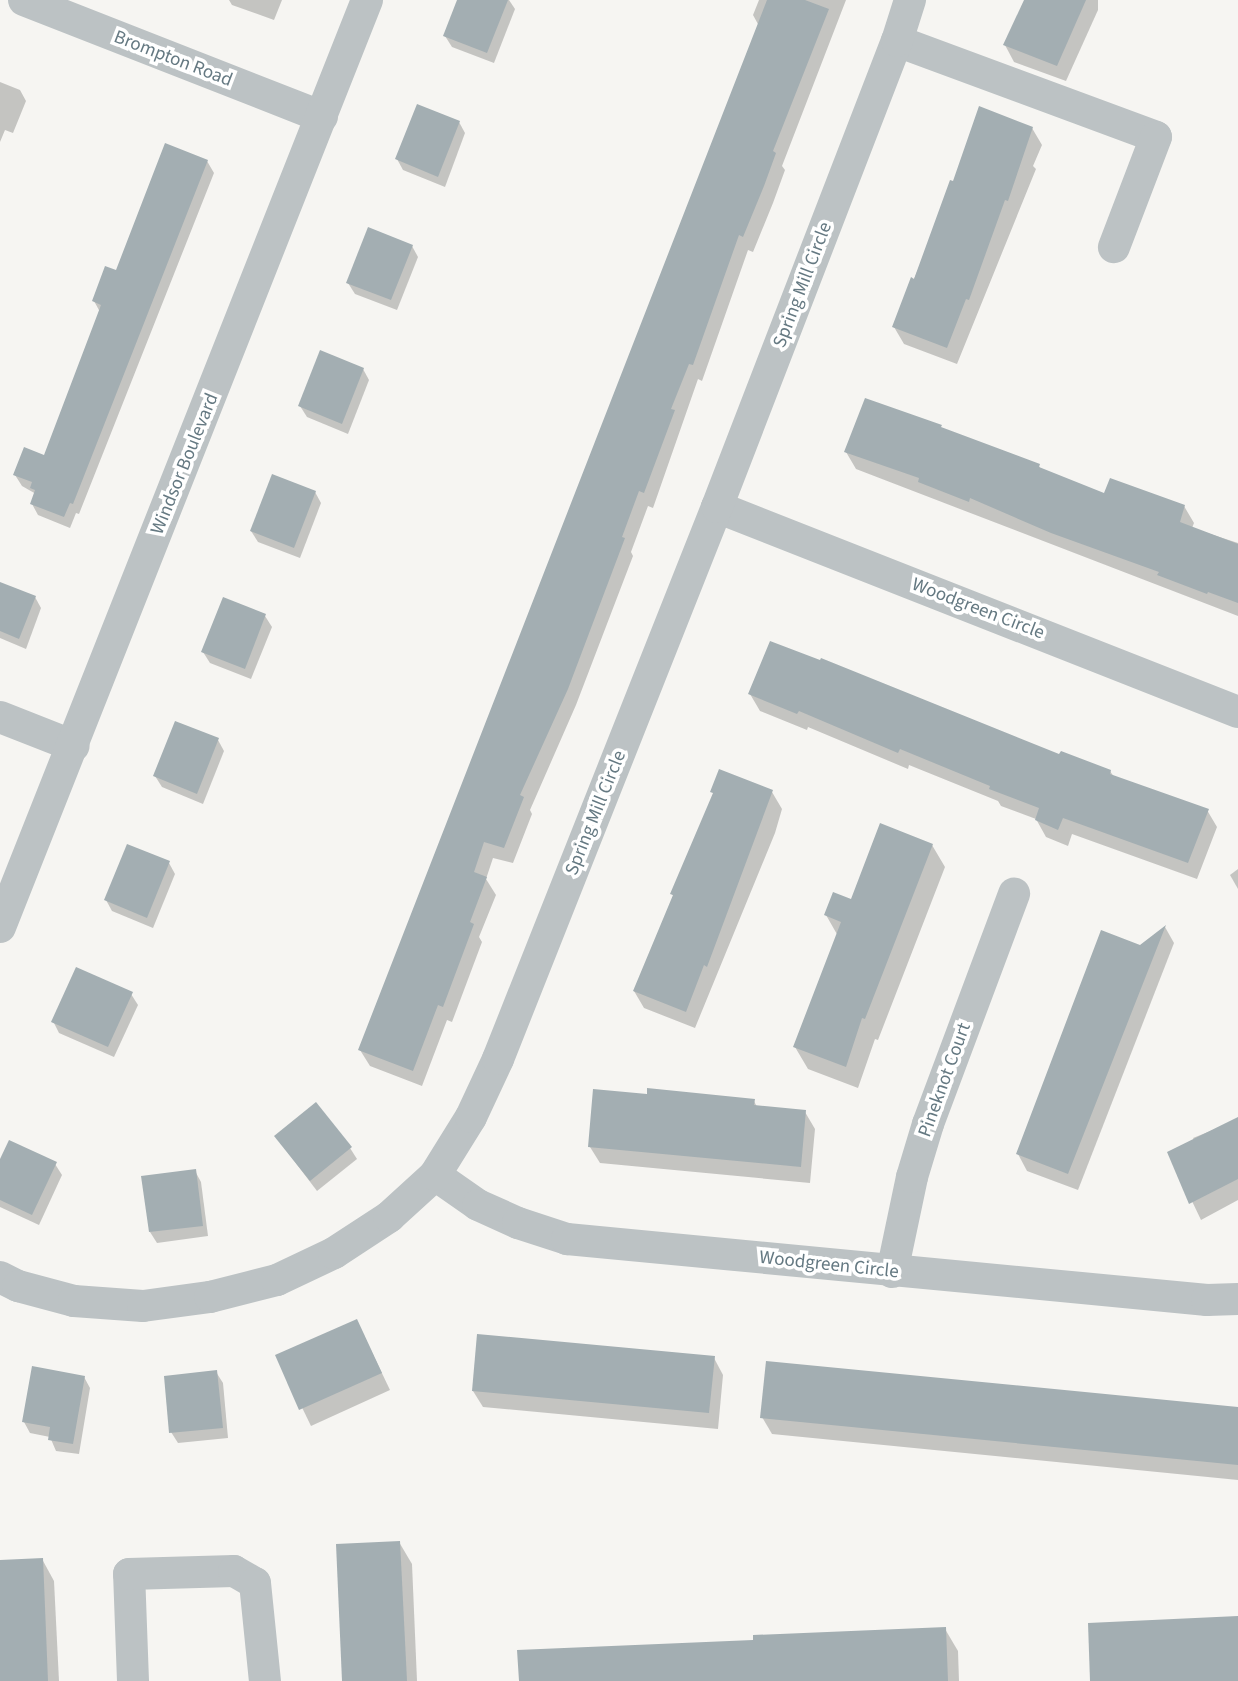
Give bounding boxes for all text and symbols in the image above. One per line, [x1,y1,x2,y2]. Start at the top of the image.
street label: Brompton Road [110,26,236,92]
street label: Spring Mill Circle [769,219,837,351]
street label: Windsor Boulevard [146,390,224,538]
street label: Woodgreen Circle [909,573,1047,645]
street label: Spring Mill Circle [561,747,631,879]
street label: Pineknot Court [914,1020,976,1140]
street label: Woodgreen Circle [758,1246,900,1284]

